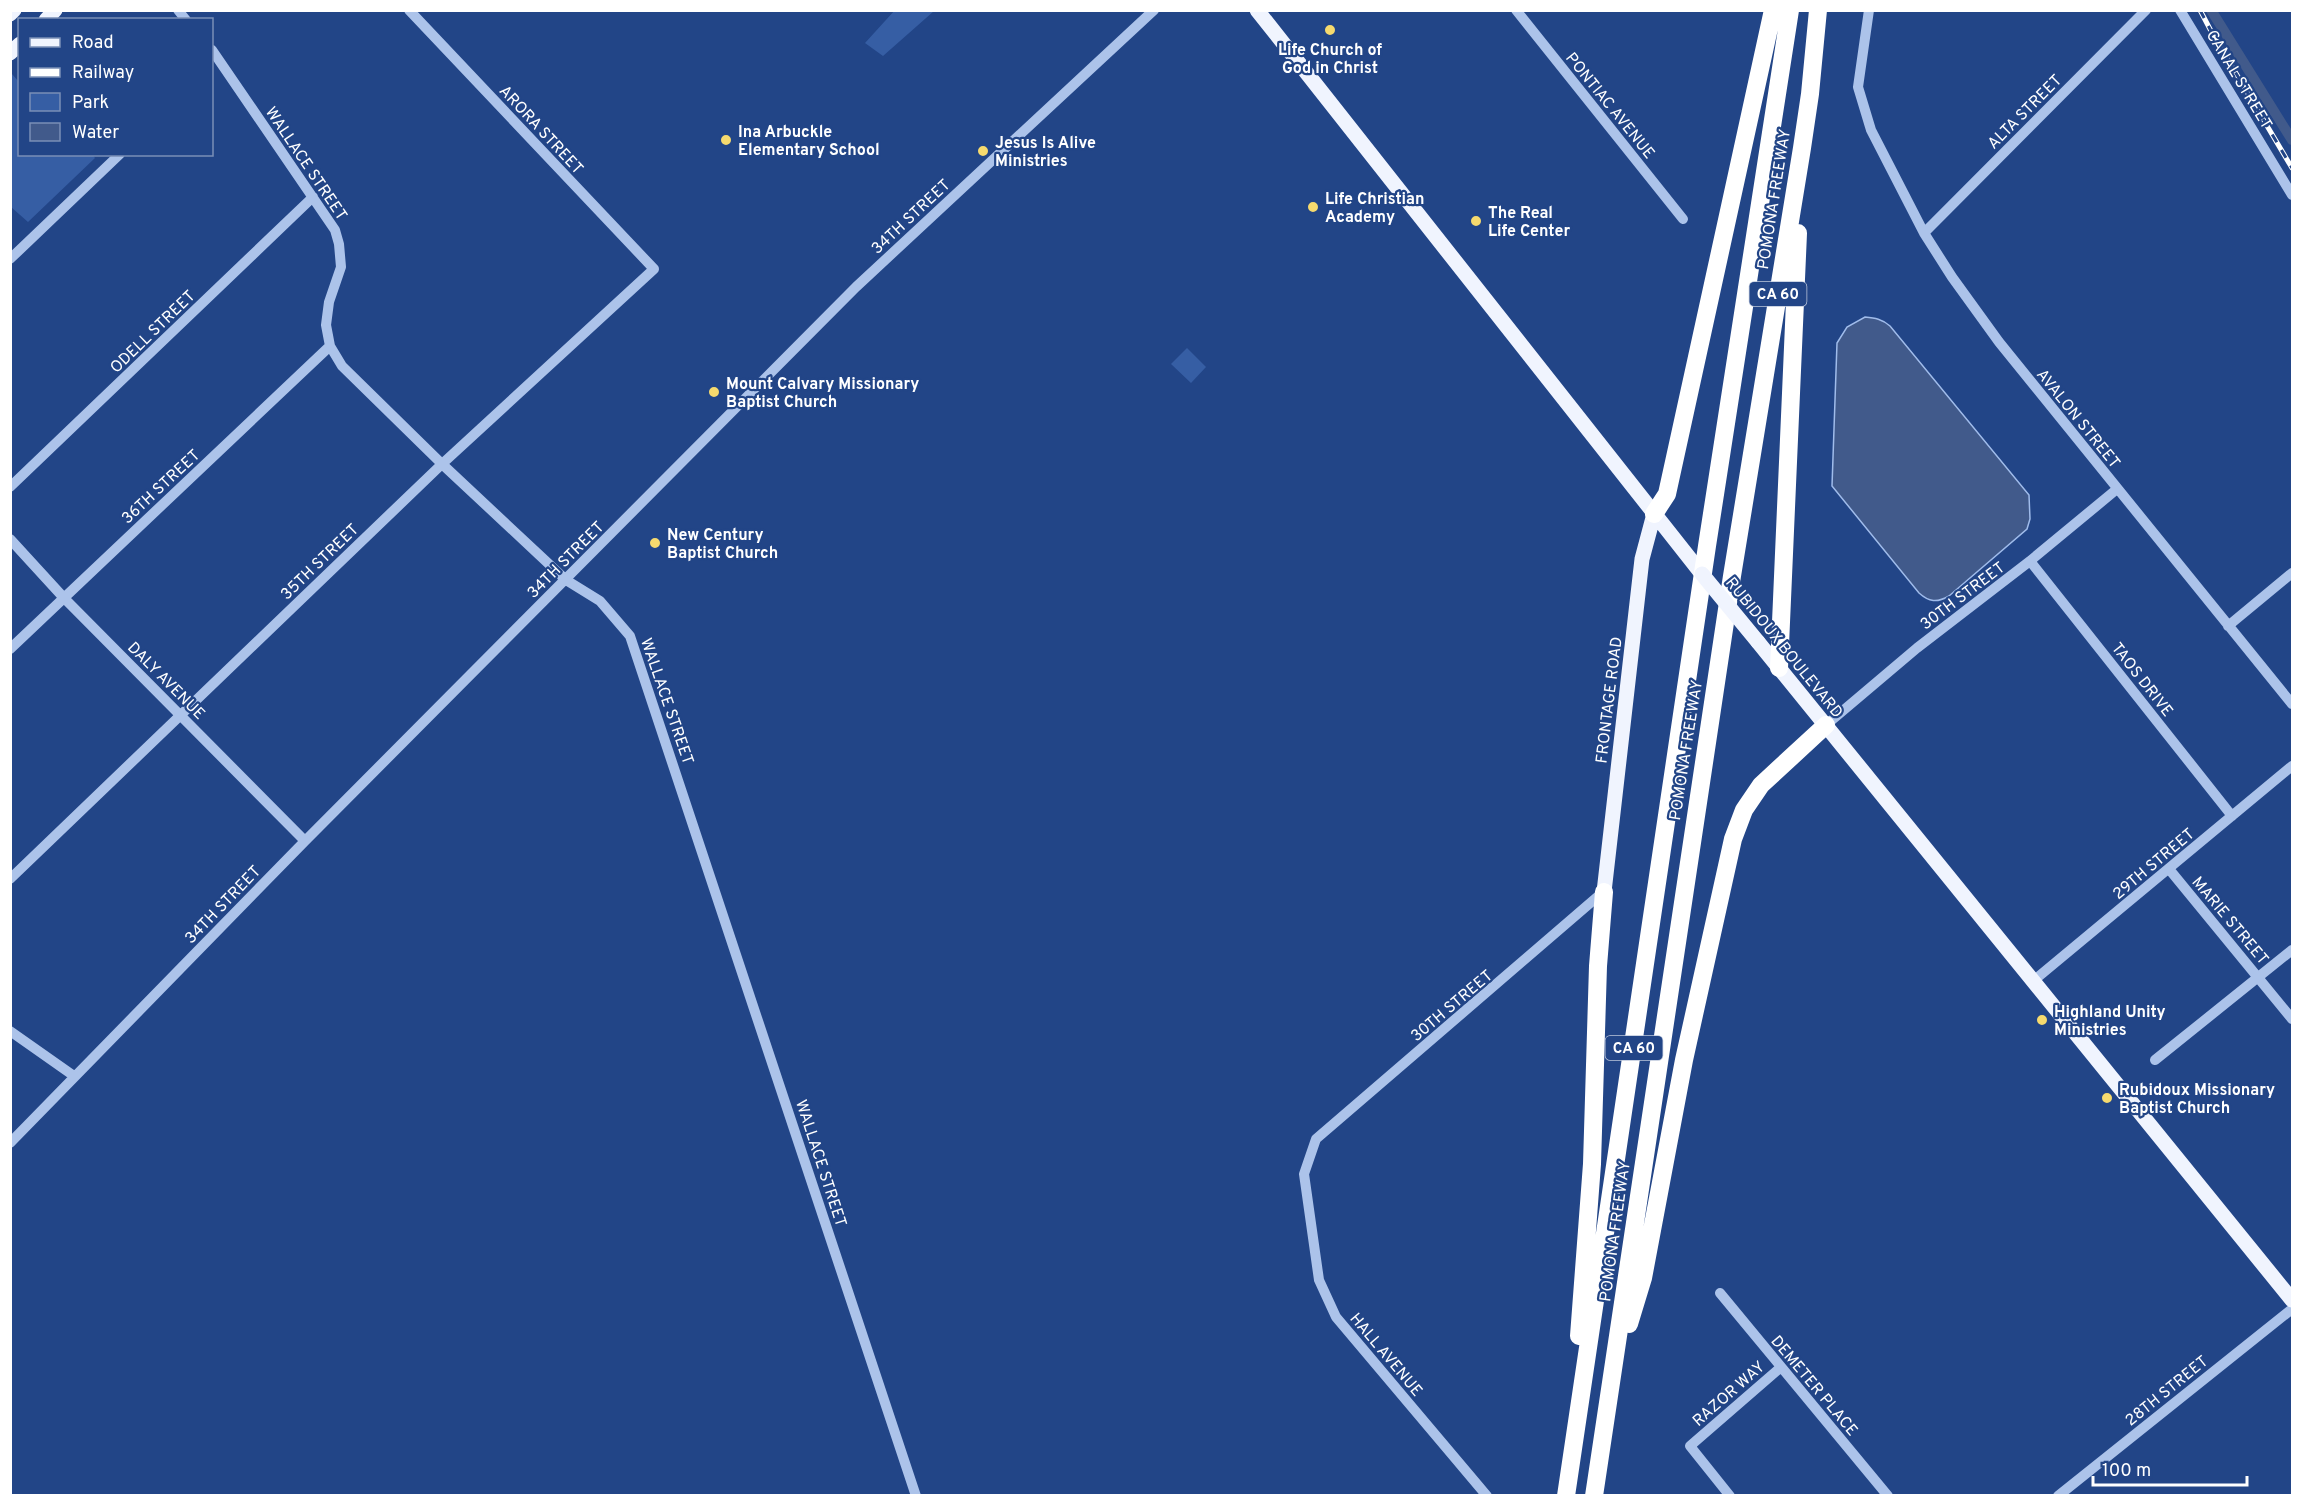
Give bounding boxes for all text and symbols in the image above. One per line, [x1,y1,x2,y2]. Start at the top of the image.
legend [18,18,213,156]
marker: Life Church of God in Christ [1323,23,1337,37]
street label: CANAL STREET [2201,27,2276,133]
text: Road [72,32,114,55]
place label: Life Church of God in Christ [1278,41,1382,79]
street label: PONTIAC AVENUE [1560,49,1658,163]
text: Railway [72,62,134,85]
street label: ALTA STREET [1984,71,2067,154]
street label: ARORA STREET [494,82,587,179]
text: Park [72,92,109,115]
street label: WALLACE STREET [260,104,351,225]
text: Water [72,122,119,145]
place label: Ina Arbuckle Elementary School [738,123,880,161]
street label: POMONA FREEWAY [1754,128,1796,271]
marker: Ina Arbuckle Elementary School [719,133,733,147]
place label: Jesus Is Alive Ministries [995,134,1096,172]
marker: Jesus Is Alive Ministries [976,144,990,158]
street label: 34TH STREET [868,176,955,259]
place label: Life Christian Academy [1325,190,1424,228]
marker: Life Christian Academy [1306,200,1320,214]
place label: The Real Life Center [1488,204,1570,242]
marker: The Real Life Center [1469,214,1483,228]
road number: CA 60 [1750,282,1806,306]
street label: ODELL STREET [107,287,200,378]
street label: AVALON STREET [2031,365,2124,473]
place label: Mount Calvary Missionary Baptist Church [726,375,919,413]
marker: Mount Calvary Missionary Baptist Church [707,385,721,399]
street label: 36TH STREET [118,446,205,529]
street label: 34TH STREET [524,518,609,603]
street label: 35TH STREET [277,520,364,605]
place label: New Century Baptist Church [667,526,778,564]
marker: New Century Baptist Church [648,536,662,550]
street label: 30TH STREET [1917,558,2010,635]
street label: RUBIDOUX BOULEVARD [1720,574,1847,723]
street label: WALLACE STREET [635,636,697,768]
street label: FRONTAGE ROAD [1592,636,1628,765]
street label: DALY AVENUE [122,638,209,725]
street label: TAOS DRIVE [2106,639,2177,721]
street label: POMONA FREEWAY [1666,679,1708,822]
street label: 29TH STREET [2109,825,2199,905]
street label: 34TH STREET [181,862,266,949]
street label: MARIE STREET [2187,873,2272,970]
street label: 30TH STREET [1407,966,1497,1047]
place label: Highland Unity Ministries [2054,1003,2166,1041]
marker: Highland Unity Ministries [2035,1013,2049,1027]
road number: CA 60 [1606,1036,1662,1060]
place label: Rubidoux Missionary Baptist Church [2119,1081,2275,1119]
marker: Rubidoux Missionary Baptist Church [2100,1091,2114,1105]
street label: WALLACE STREET [790,1097,850,1230]
street label: POMONA FREEWAY [1596,1160,1636,1303]
street label: HALL AVENUE [1345,1309,1426,1401]
street label: DEMETER PLACE [1766,1332,1861,1441]
street label: 28TH STREET [2122,1352,2213,1431]
street label: RAZOR WAY [1689,1358,1770,1431]
scale bar [2093,1449,2248,1487]
text: 100 m [2102,1460,2151,1483]

